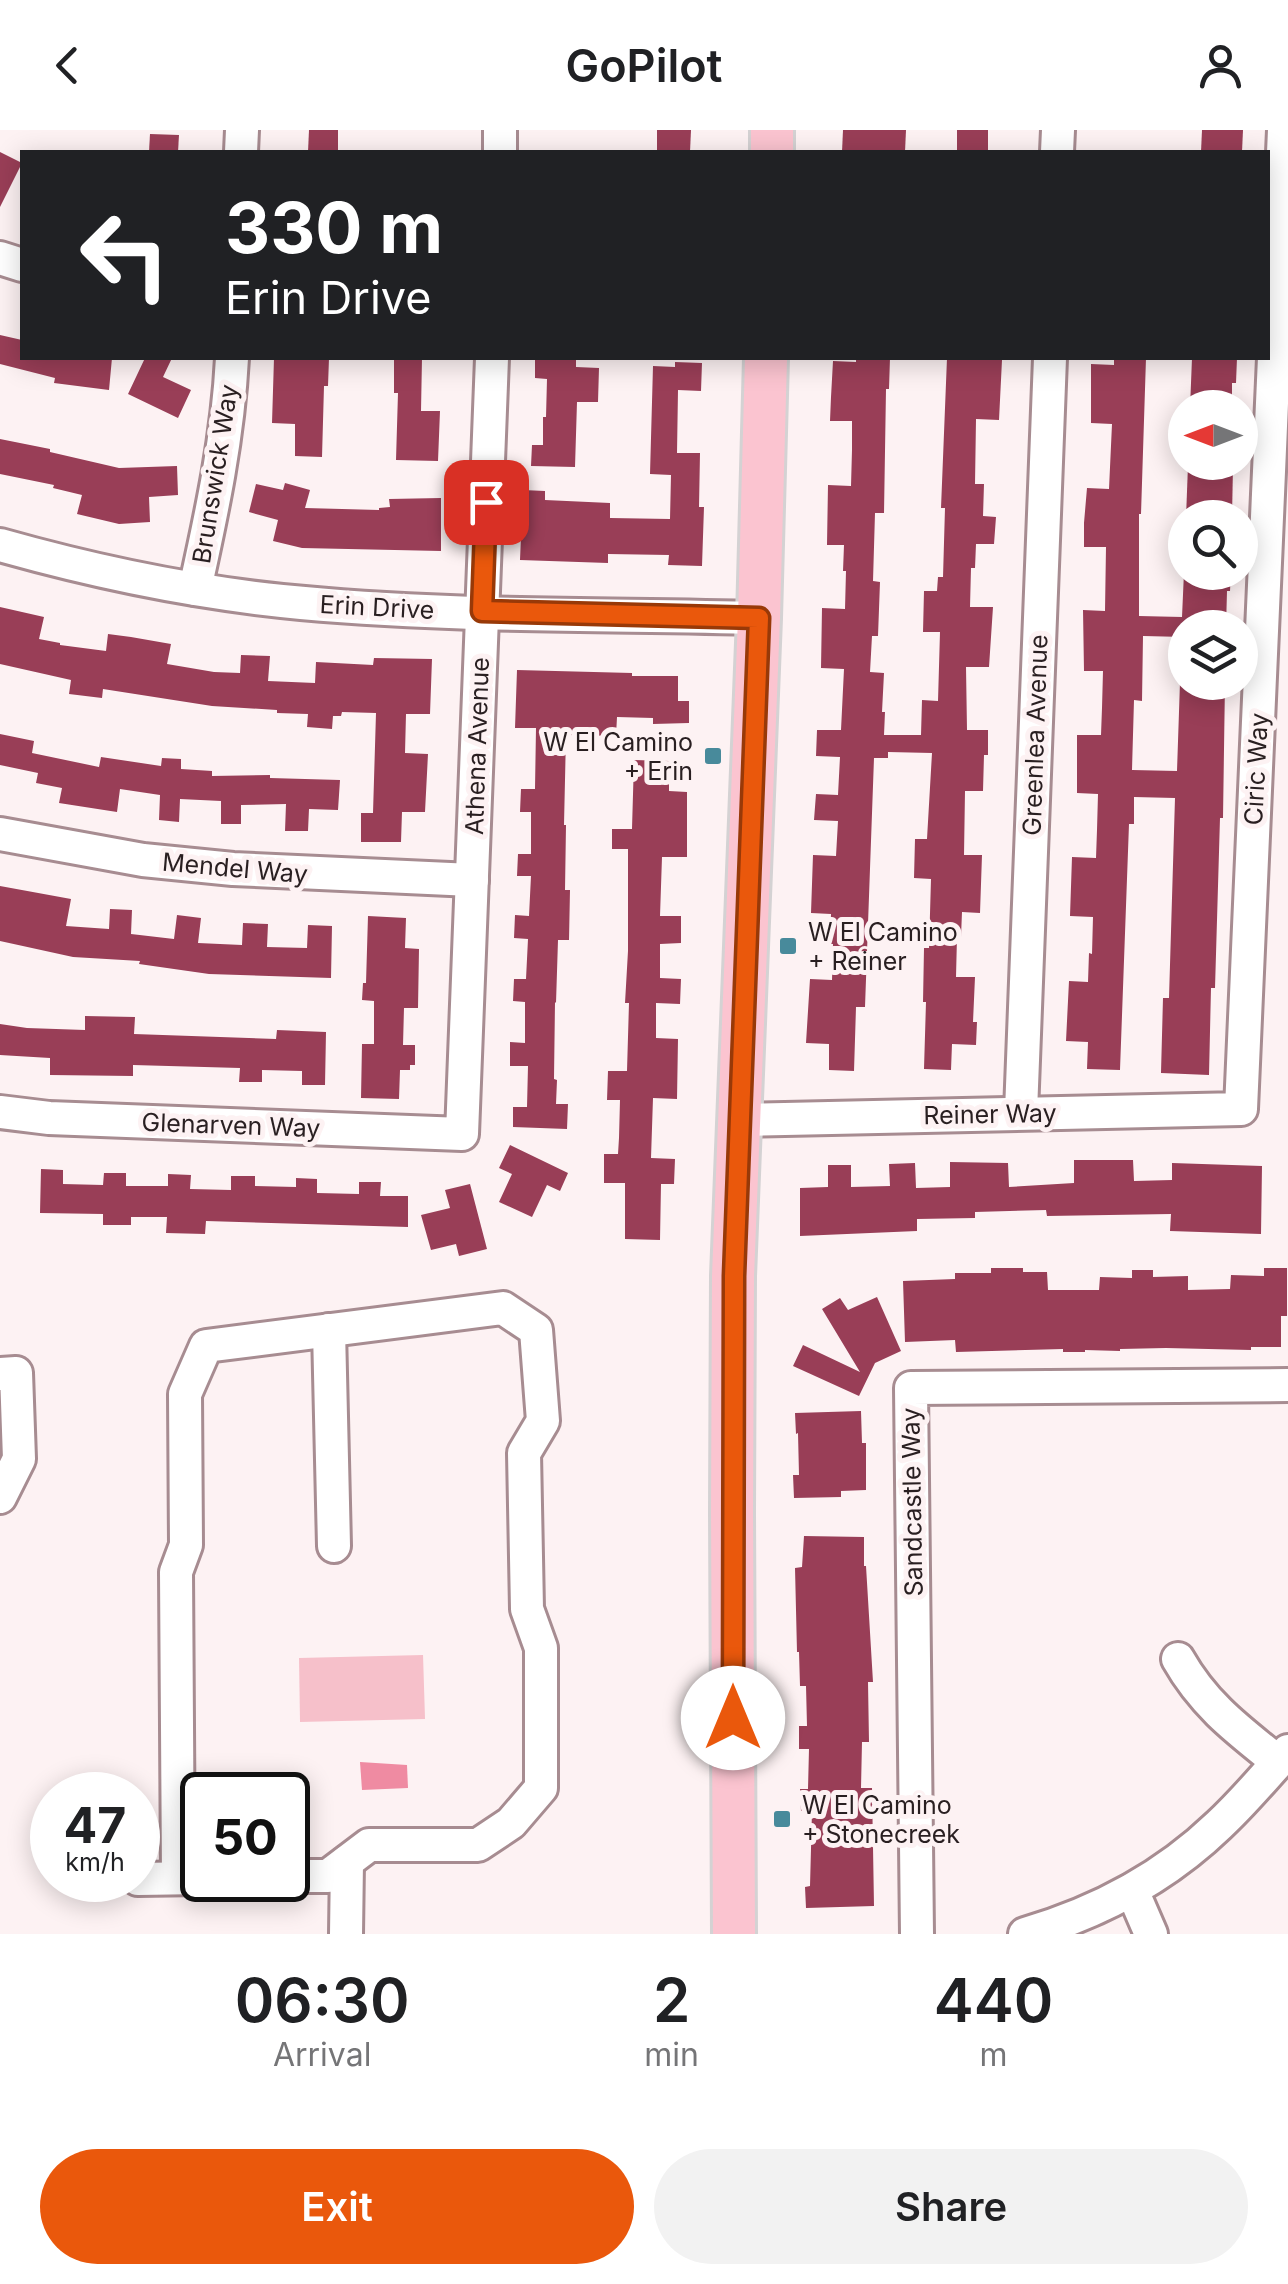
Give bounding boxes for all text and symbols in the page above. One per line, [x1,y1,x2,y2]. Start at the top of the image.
icon: back [40,38,95,93]
text: GoPilot [566,38,722,93]
icon: person [1193,38,1248,93]
text: 330 m [225,185,443,270]
icon: left [60,190,190,320]
text: Erin Drive [225,270,432,325]
street label: Brunswick Way [186,382,244,566]
north arrow [1168,390,1258,480]
map controls [1168,390,1258,700]
pin [444,460,529,545]
icon: arrive [459,475,514,530]
button: search [1168,500,1258,590]
street label: Erin Drive [319,589,435,625]
button: layers [1168,610,1258,700]
street label: Greenlea Avenue [1016,634,1054,836]
street label: Athena Avenue [459,657,495,835]
street label: Ciric Way [1238,712,1274,826]
place label: W El Camino + Erin [543,727,693,786]
marker: W El Camino + Erin [702,745,724,767]
street label: Mendel Way [161,847,309,889]
place label: W El Camino + Reiner [808,917,958,976]
marker: W El Camino + Reiner [777,935,799,957]
street label: Reiner Way [923,1098,1057,1130]
street label: Glenarven Way [141,1107,321,1143]
street label: Sandcastle Way [895,1407,929,1597]
position arrow [681,1666,785,1770]
speed limit sign: 50 [180,1772,310,1902]
place label: W El Camino + Stonecreek [802,1790,960,1849]
text: 47 [64,1795,126,1855]
marker: W El Camino + Stonecreek [771,1808,793,1830]
text: km/h [65,1847,125,1877]
text: 06:30 [235,1964,410,2036]
text: 2 [653,1964,690,2036]
text: 440 [934,1964,1053,2036]
text: Arrival [273,2035,371,2074]
text: min [644,2035,699,2074]
text: m [979,2035,1008,2074]
button: Exit [40,2149,634,2264]
button: Share [654,2149,1248,2264]

